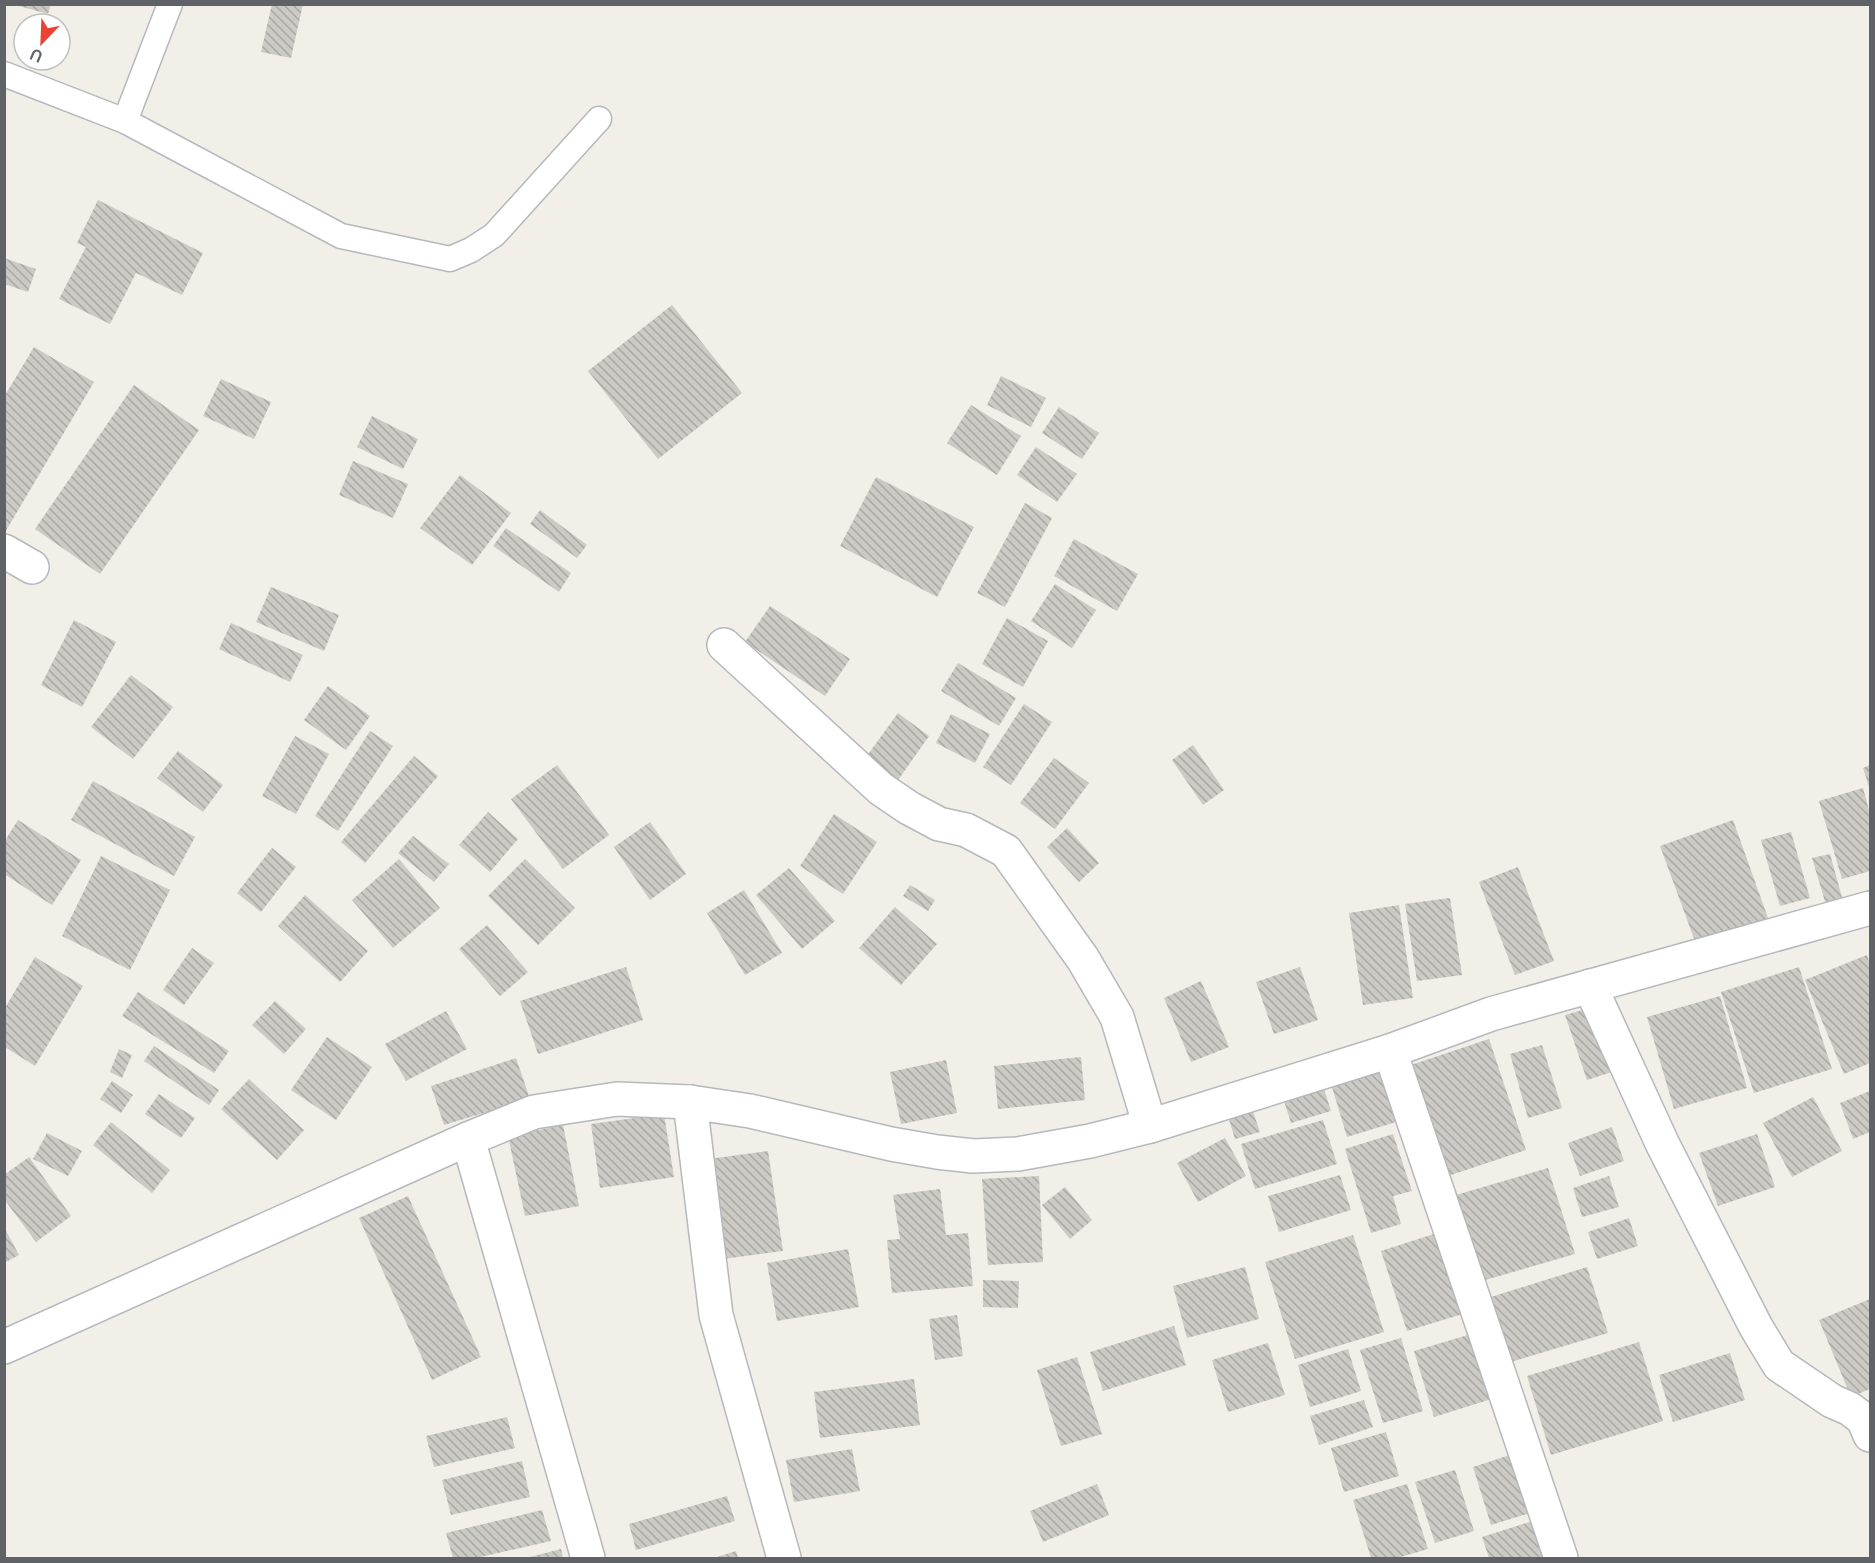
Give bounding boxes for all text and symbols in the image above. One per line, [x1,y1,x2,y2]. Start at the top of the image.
north arrow [12,12,72,72]
text: U [27,45,45,67]

